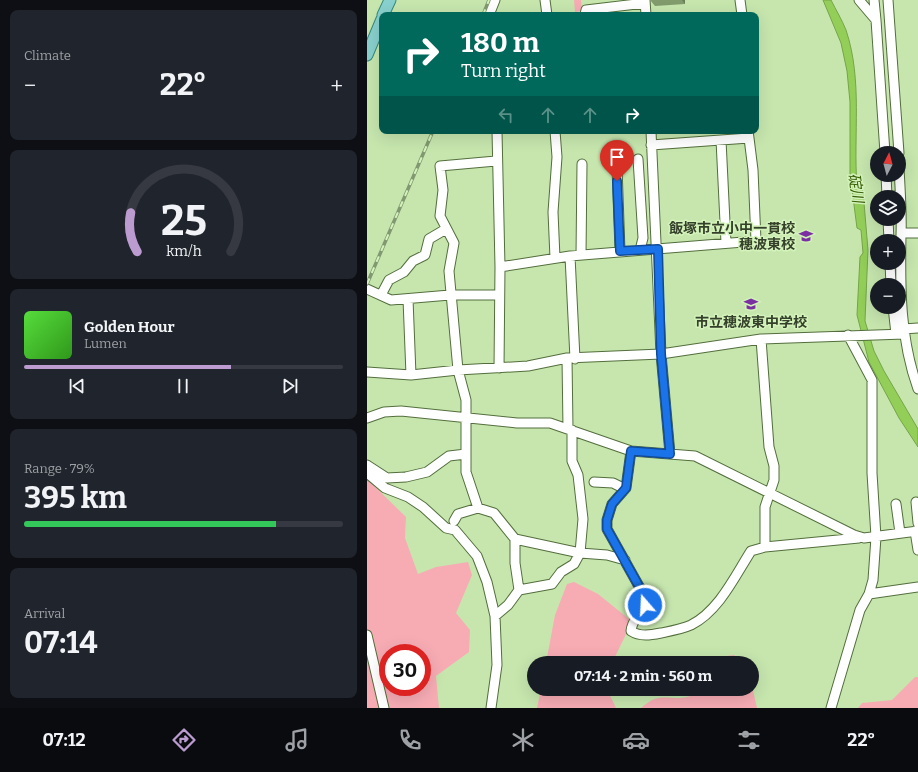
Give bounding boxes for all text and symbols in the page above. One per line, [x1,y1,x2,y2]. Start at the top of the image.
text: 180 m [461,26,539,59]
icon: right [395,28,447,80]
text: Climate [24,48,71,63]
text: Turn right [461,60,546,82]
text: 22° [160,67,207,103]
text: − [24,72,36,99]
text: + [330,72,343,99]
icon: left [495,104,517,126]
icon: ahead [537,104,559,126]
icon: ahead [579,104,601,126]
icon: right [621,104,643,126]
pin [600,140,634,181]
icon: arrive [606,146,628,168]
north arrow [870,146,906,182]
map controls [870,146,906,314]
water label: 碇川 [845,172,868,206]
button: layers [870,190,906,226]
text: 25 [160,196,207,246]
place label: 飯塚市立小中一貫校 穂波東校 [669,220,795,253]
school or university icon: 飯塚市立小中一貫校 穂波東校 [798,228,814,244]
button: + [870,234,906,270]
text: km/h [166,243,201,260]
button: − [870,278,906,314]
school or university icon: 市立穂波東中学校 [743,296,759,312]
place label: 市立穂波東中学校 [695,314,807,331]
text: Golden Hour [84,318,175,336]
text: Lumen [84,336,127,351]
icon: previous [66,375,88,397]
icon: pause [172,375,194,397]
icon: next [279,375,301,397]
text: Range · 79% [24,461,95,476]
text: 395 km [24,480,127,516]
position arrow [624,584,666,626]
text: Arrival [24,606,65,621]
text: 07:14 [24,625,97,661]
speed limit sign: 30 [379,644,431,696]
text: 07:14 · 2 min · 560 m [574,667,712,685]
icon: directions [170,726,198,754]
icon: music [283,726,311,754]
icon: phone [396,726,424,754]
icon: climate [509,726,537,754]
icon: car [622,726,650,754]
icon: filters [735,726,763,754]
text: 07:12 [42,729,86,751]
text: 22° [847,729,876,751]

